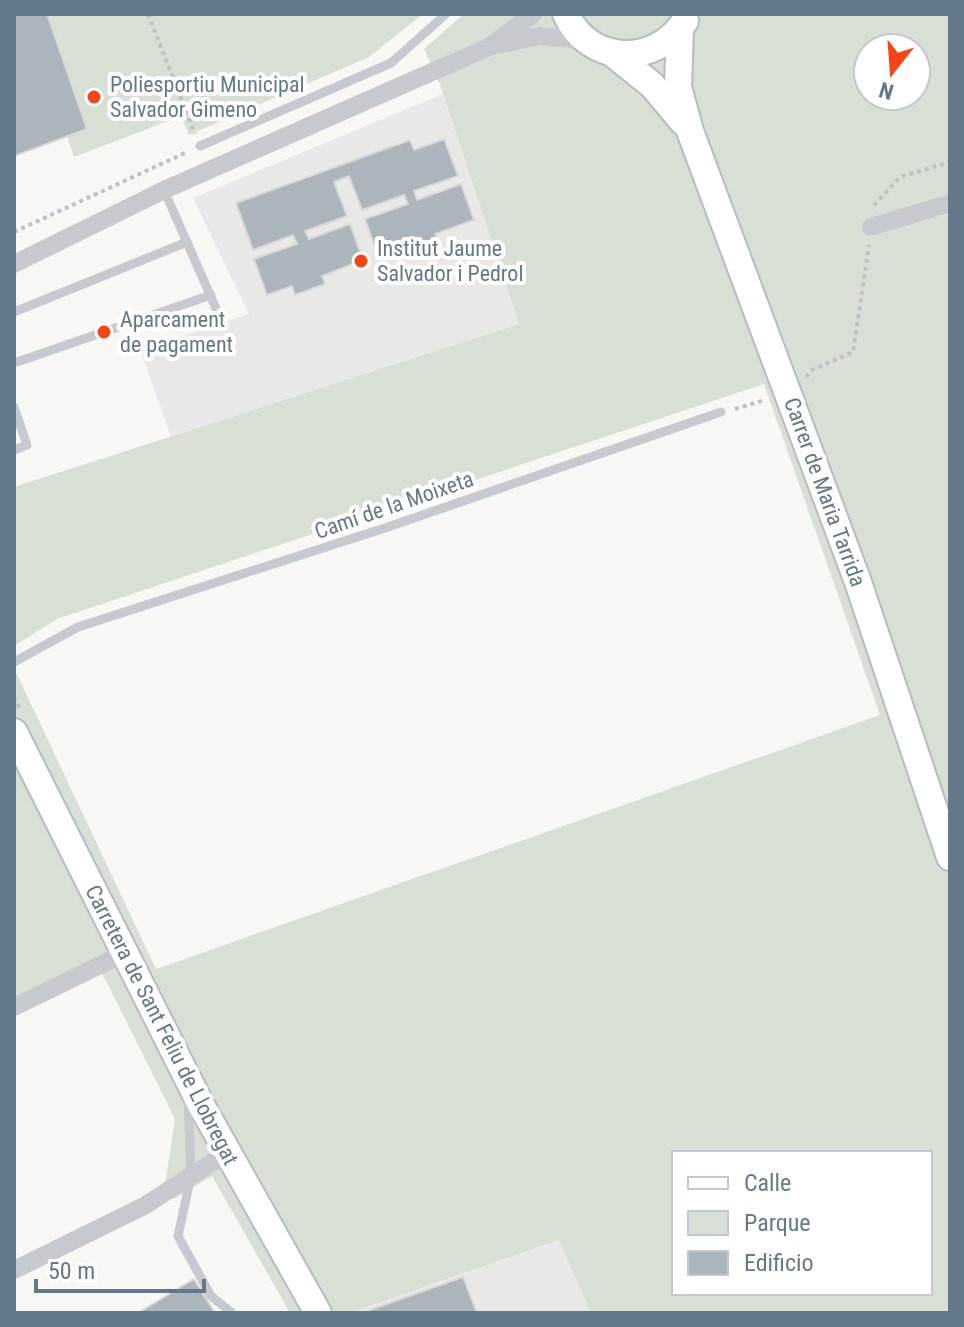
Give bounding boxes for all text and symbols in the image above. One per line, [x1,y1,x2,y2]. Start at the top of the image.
north arrow [852,32,932,112]
place label: Poliesportiu Municipal Salvador Gimeno [110,72,305,122]
text: N [876,77,896,105]
marker: Poliesportiu Municipal Salvador Gimeno [85,88,103,106]
place label: Institut Jaume Salvador i Pedrol [377,236,523,286]
marker: Institut Jaume Salvador i Pedrol [352,252,370,270]
place label: Aparcament de pagament [120,307,233,357]
marker: Aparcament de pagament [95,323,113,341]
street label: Carrer de Maria Tarrida [779,394,871,590]
street label: Camí de la Moixeta [311,466,477,544]
street label: Carretera de Sant Feliu de Llobregat [80,881,244,1169]
legend [672,1151,932,1295]
text: Calle [744,1169,791,1197]
text: Parque [744,1209,811,1237]
scale bar [36,1243,204,1293]
text: Edificio [744,1249,814,1277]
text: 50 m [48,1257,95,1285]

